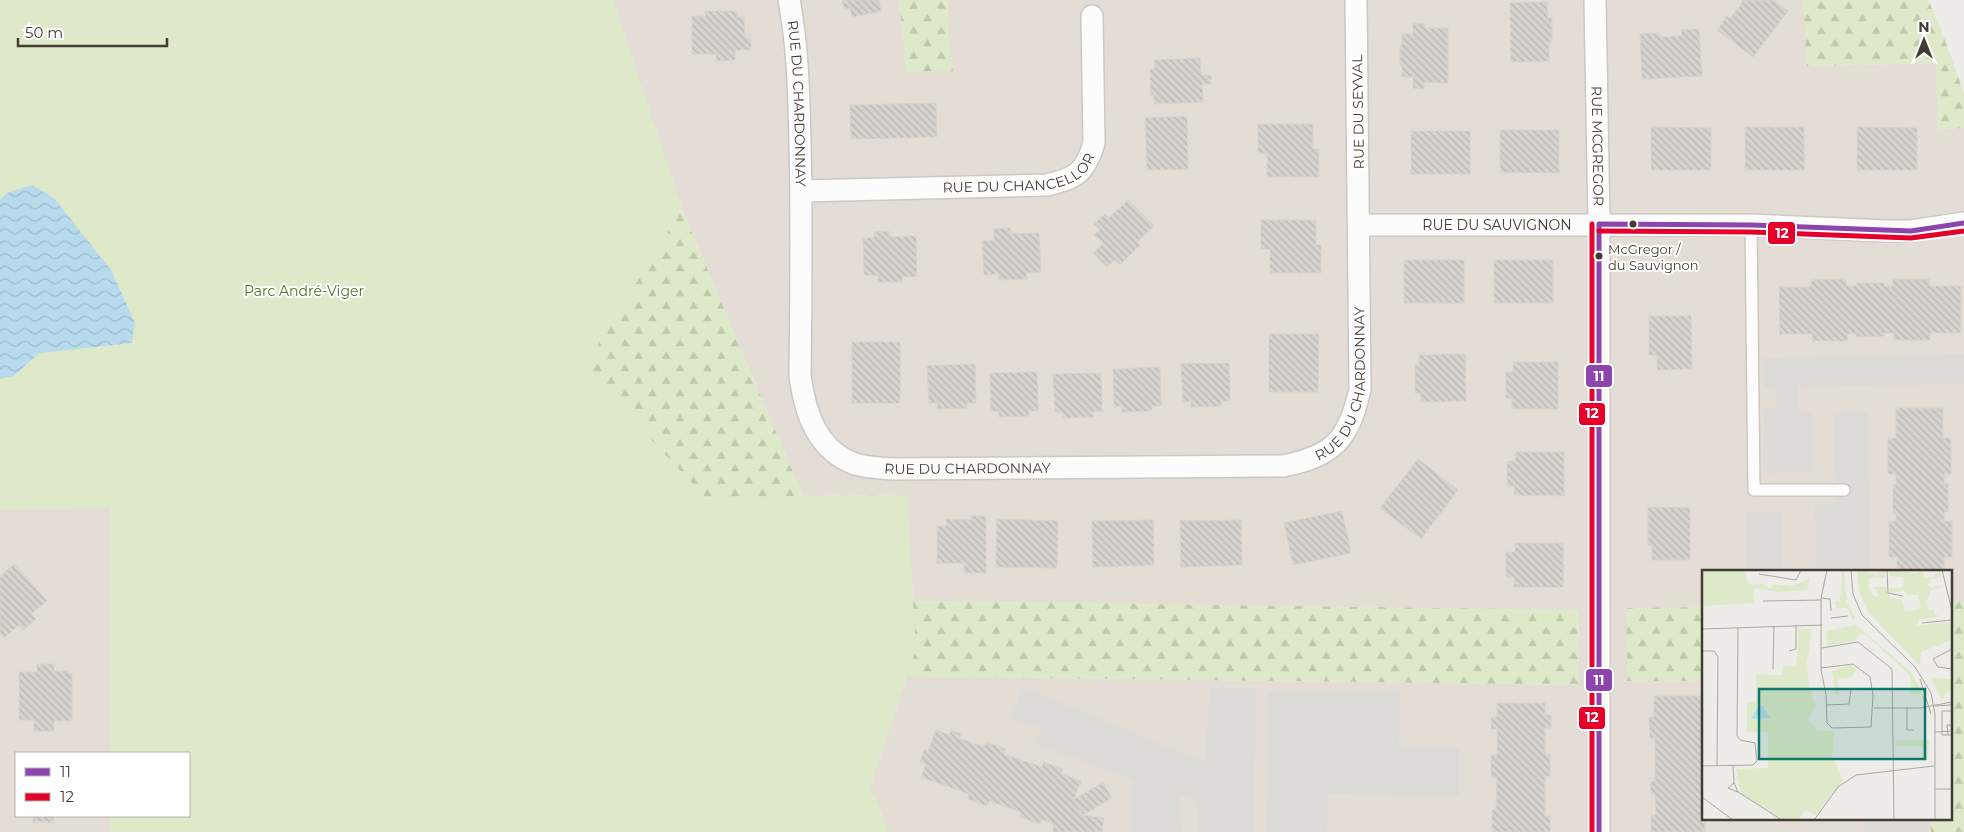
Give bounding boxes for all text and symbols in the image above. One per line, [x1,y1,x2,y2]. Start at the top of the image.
scale bar [18,15,166,47]
north arrow [1899,15,1949,65]
text: N [1918,18,1930,36]
street label: RUE DU CHARDONNAY [784,19,810,187]
text: 50 m [25,23,63,42]
street label: RUE DU SEYVAL [1348,54,1368,169]
street label: RUE MCGREGOR [1588,86,1608,206]
street label: RUE DU CHANCELLOR [942,150,1099,197]
street label: RUE DU SAUVIGNON [1422,216,1572,234]
unlabelled marker [1628,219,1638,229]
line badge: 12 [1767,221,1796,245]
text: 12 [1775,224,1789,242]
place label: McGregor / du Sauvignon [1608,241,1699,273]
marker: McGregor / du Sauvignon [1594,251,1604,261]
park label: Parc André-Viger [244,282,364,300]
street label: RUE DU CHARDONNAY [1312,307,1369,464]
line badge: 11 [1585,364,1613,388]
text: 11 [1594,367,1604,385]
line badge: 12 [1578,402,1606,426]
text: 12 [1585,404,1599,422]
street label: RUE DU CHARDONNAY [884,459,1051,478]
inset map [1702,570,1952,820]
line badge: 11 [1585,668,1613,692]
text: 11 [1594,671,1604,689]
line badge: 12 [1578,706,1606,730]
text: 12 [1585,708,1599,726]
legend [15,752,190,817]
text: 11 [60,762,71,781]
text: 12 [60,787,74,806]

